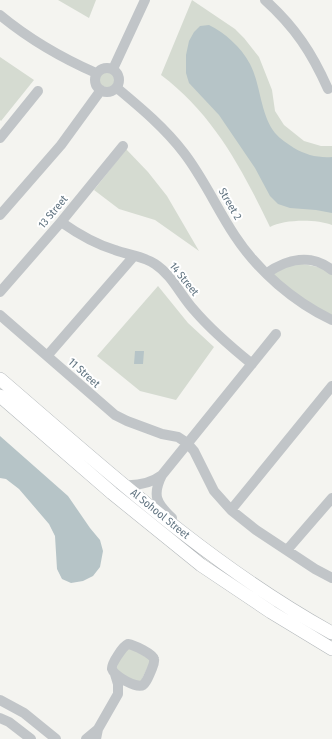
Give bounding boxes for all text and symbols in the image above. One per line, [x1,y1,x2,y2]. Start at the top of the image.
street label: Street 2 [216,186,244,222]
street label: 13 Street [36,193,71,231]
street label: 14 Street [167,260,202,299]
street label: 11 Street [66,355,103,391]
street label: Al Sohool Street [128,486,193,542]

